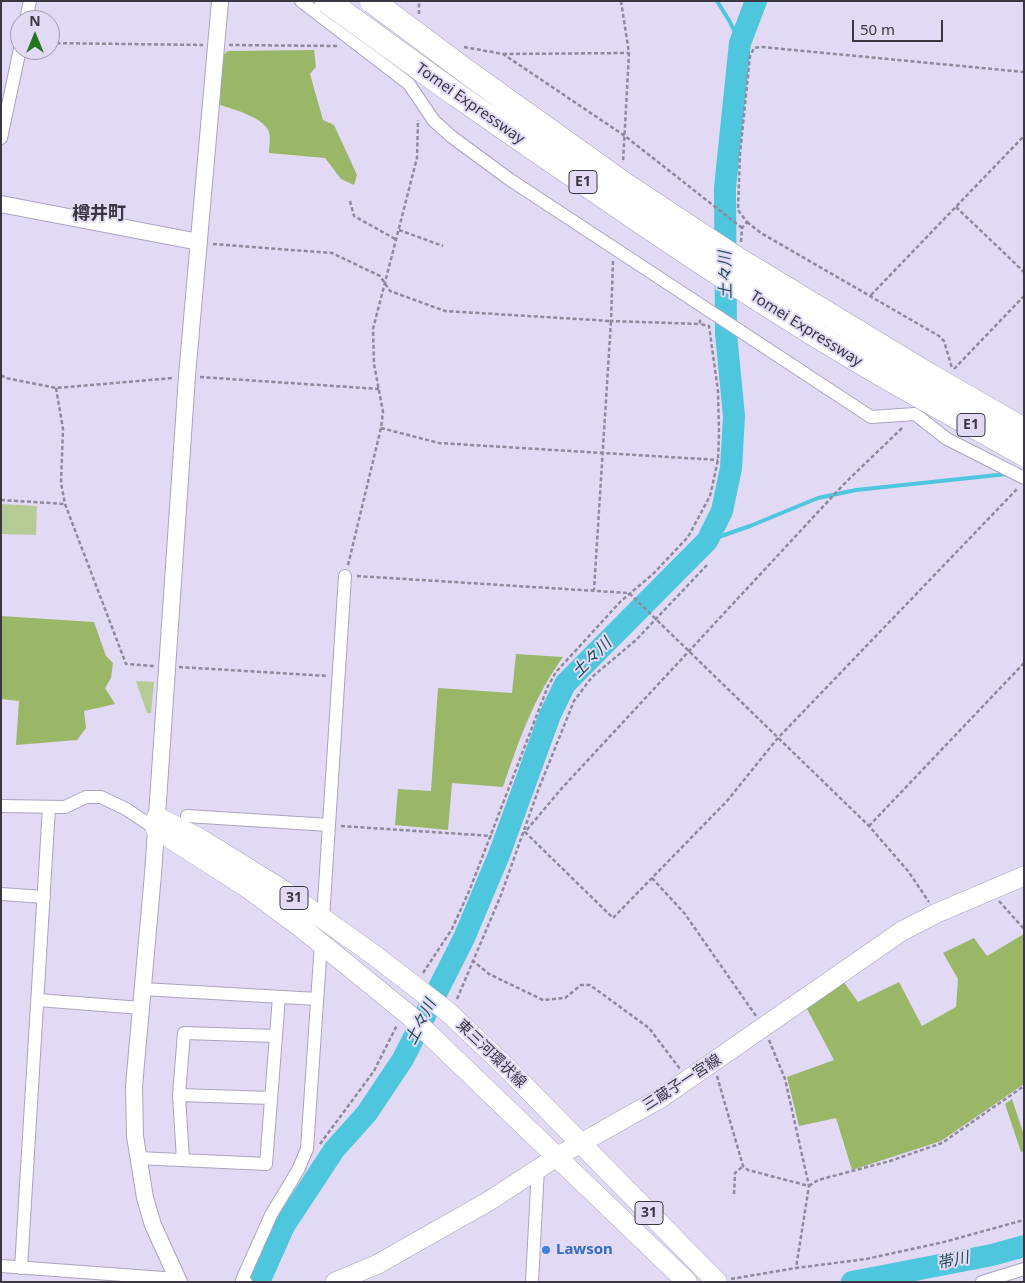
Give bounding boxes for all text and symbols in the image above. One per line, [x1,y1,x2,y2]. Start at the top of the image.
north arrow [10,10,60,60]
scale bar [855,10,946,42]
text: N [29,11,41,30]
text: 50 m [860,19,895,39]
street label: Tomei Expressway [412,60,528,148]
road number: E1 [569,170,597,193]
district label: 樽井町 [72,203,126,225]
water label: 土々川 [716,251,736,299]
street label: Tomei Expressway [747,287,865,371]
road number: E1 [957,414,985,436]
water label: 土々川 [568,634,616,682]
road number: 31 [280,886,308,910]
water label: 土々川 [402,996,440,1048]
street label: 東三河環状線 [452,1016,530,1092]
street label: 三蔵子一宮線 [639,1051,725,1115]
road number: 31 [635,1202,663,1224]
place label: Lawson [556,1241,613,1259]
marker: Lawson [540,1244,552,1256]
water label: 帯川 [935,1248,971,1274]

